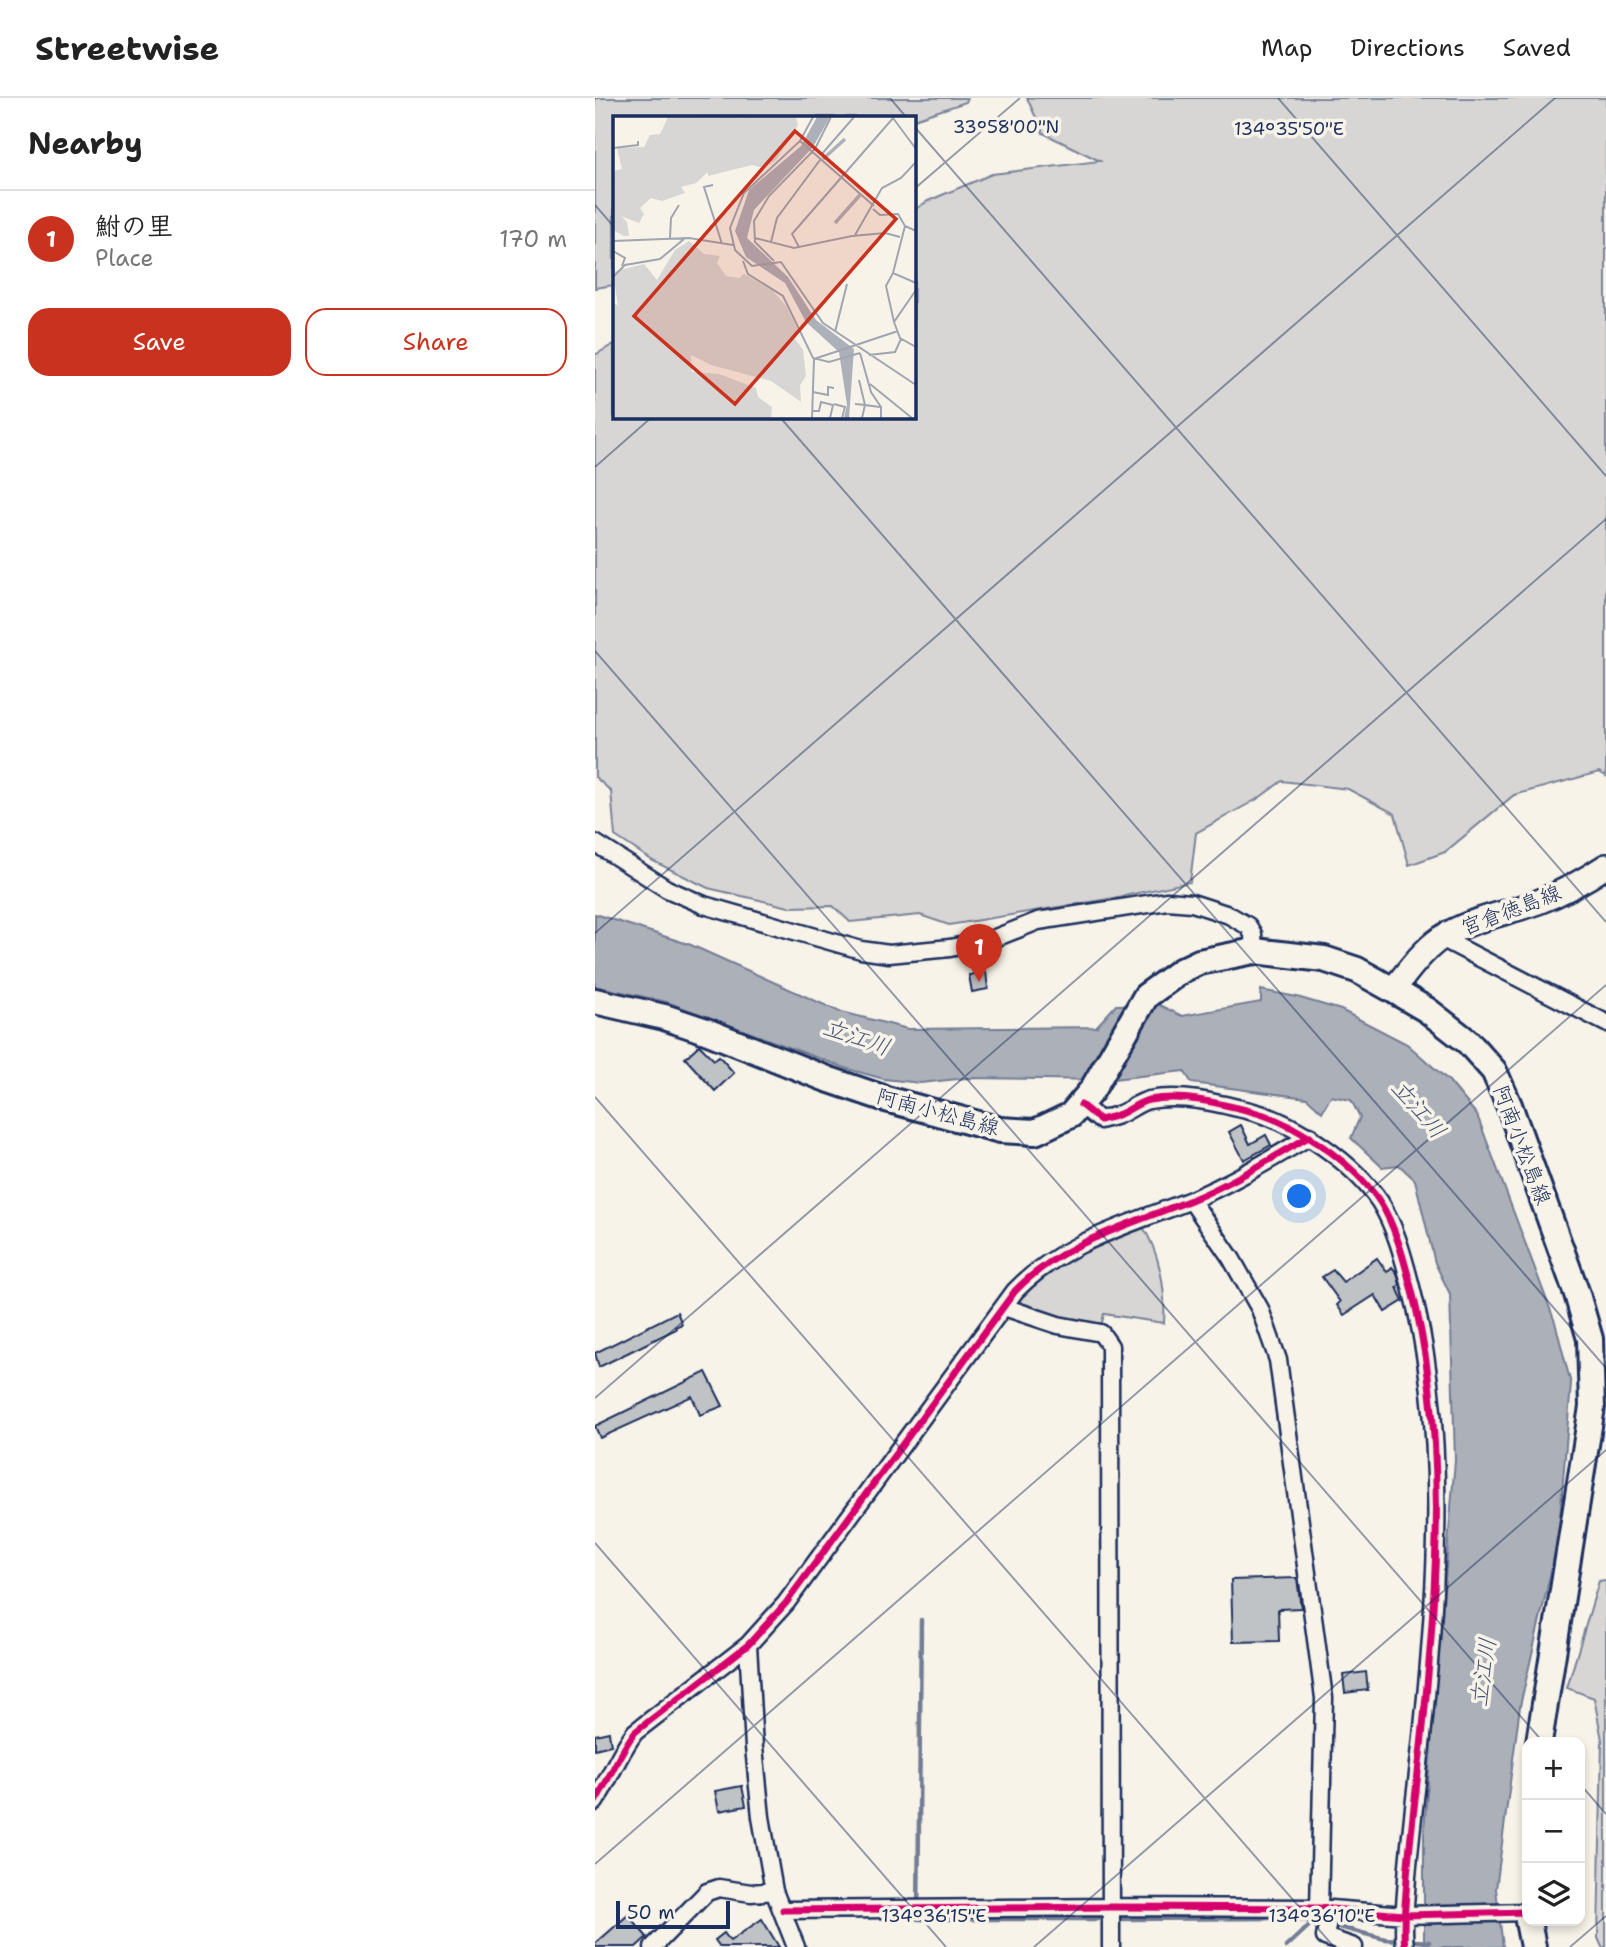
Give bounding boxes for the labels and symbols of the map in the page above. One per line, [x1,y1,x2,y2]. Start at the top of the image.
text: 33°58'00"N [953,115,1059,139]
inset map [613,116,915,418]
text: 134°35'50"E [1234,117,1344,141]
street label: 宮倉徳島線 [1457,878,1565,942]
pin: 1 [956,924,1002,982]
water label: 立江川 [819,1012,895,1062]
water label: 立江川 [1385,1073,1453,1145]
street label: 阿南小松島線 [1486,1081,1558,1209]
street label: 阿南小松島線 [874,1082,1002,1142]
your location [1282,1179,1316,1213]
water label: 立江川 [1463,1636,1503,1708]
scale bar [616,1898,730,1930]
text: 134°36'15"E [881,1904,987,1928]
text: 134°36'10"E [1269,1904,1375,1928]

